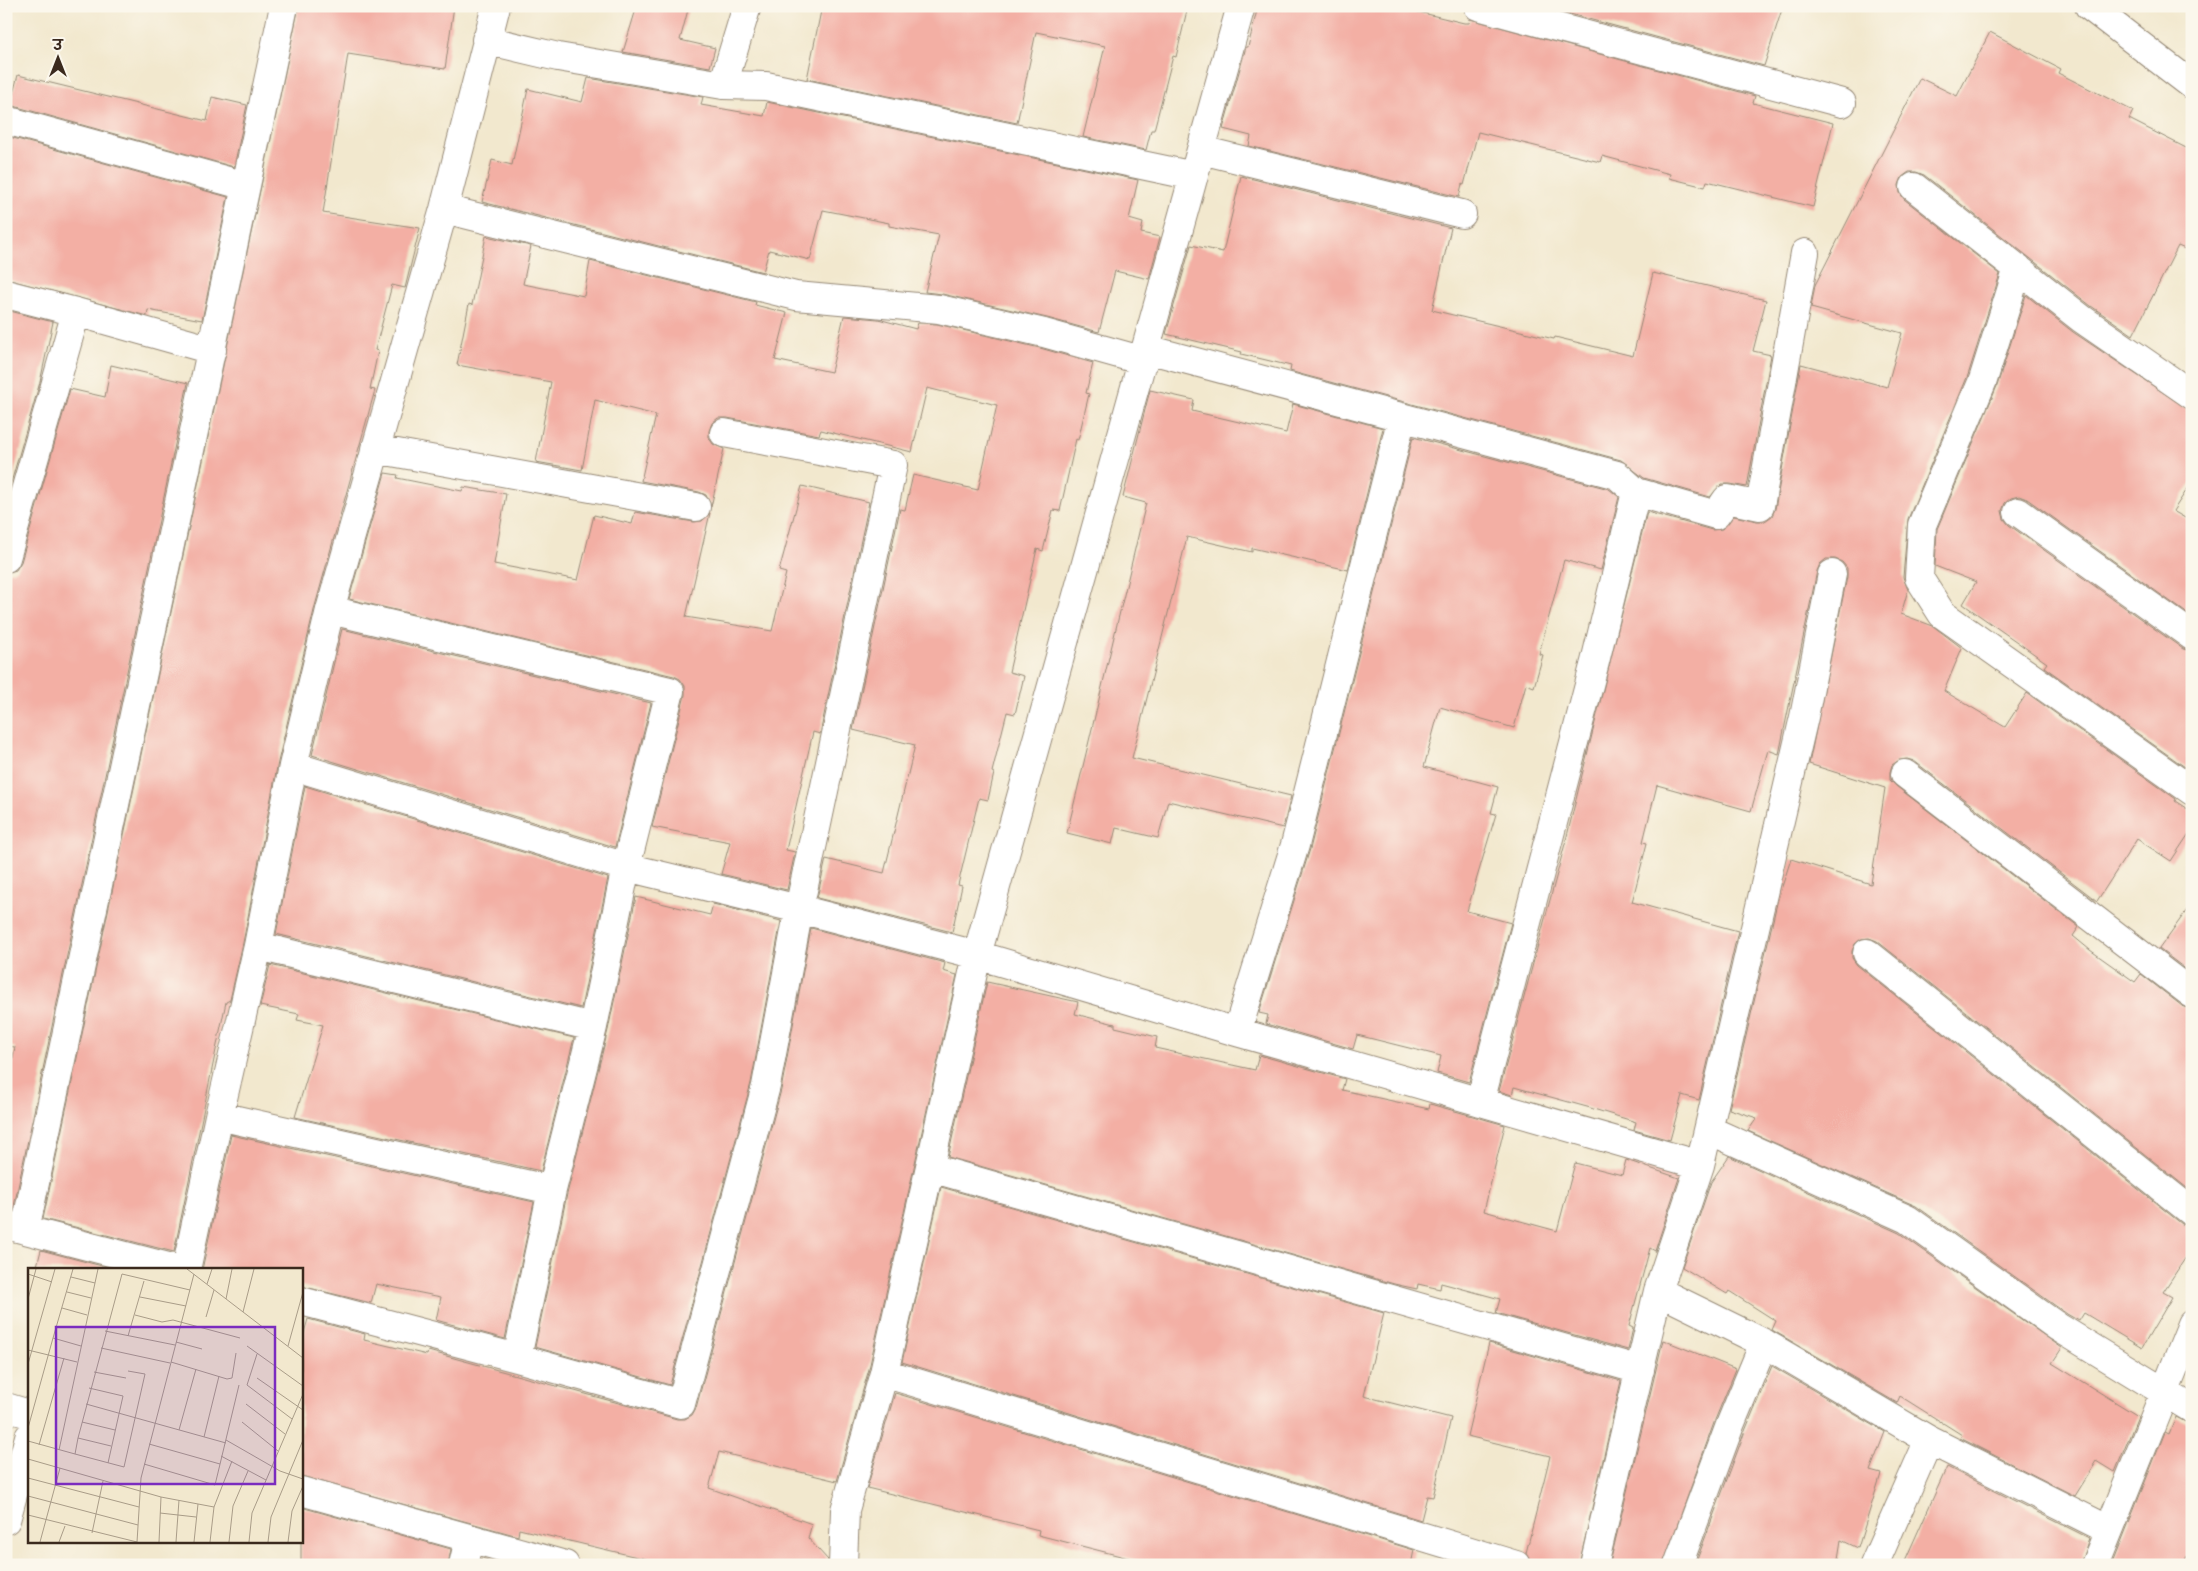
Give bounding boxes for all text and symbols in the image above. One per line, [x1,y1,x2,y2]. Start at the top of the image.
north arrow [32,32,82,82]
text: उ [51,37,64,54]
inset map [28,1268,302,1544]

